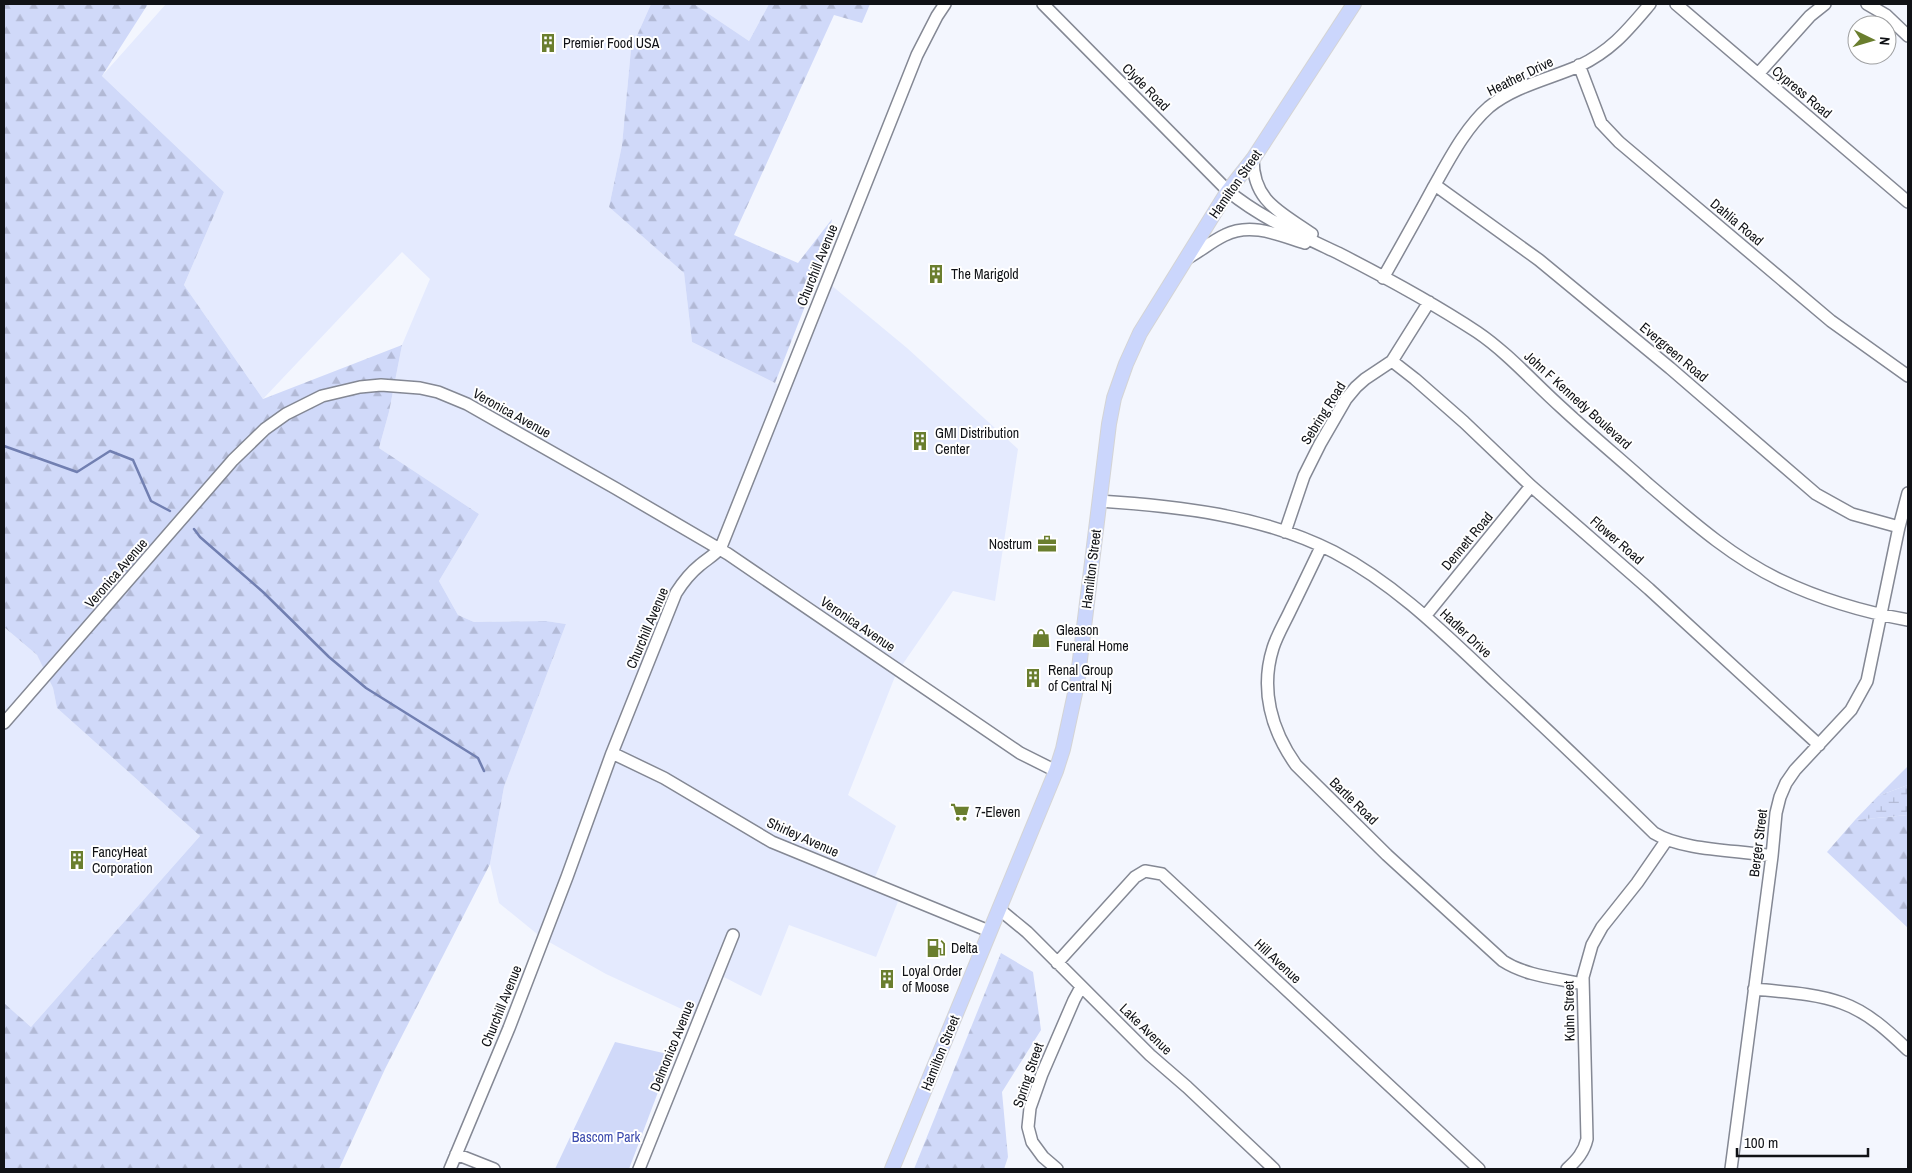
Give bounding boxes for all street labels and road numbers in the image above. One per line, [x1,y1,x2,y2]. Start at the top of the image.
street label: Heather Drive [1484,52,1556,100]
street label: Clyde Road [1118,59,1174,115]
street label: Cypress Road [1768,62,1836,122]
street label: Hamilton Street [1205,146,1265,222]
street label: Dahlia Road [1707,195,1767,249]
street label: Churchill Avenue [792,221,842,309]
street label: Evergreen Road [1636,318,1712,386]
street label: John F Kennedy Boulevard [1521,347,1635,453]
street label: Sebring Road [1297,378,1349,448]
street label: Veronica Avenue [470,384,554,442]
street label: Dennett Road [1437,508,1497,574]
street label: Flower Road [1587,512,1647,568]
street label: Hamilton Street [1077,528,1105,610]
street label: Veronica Avenue [81,534,151,612]
street label: Churchill Avenue [622,585,672,671]
street label: Veronica Avenue [817,592,899,656]
street label: Hadler Drive [1436,604,1496,662]
street label: Bartle Road [1326,773,1382,829]
street label: Berger Street [1745,808,1771,878]
street label: Shirley Avenue [764,813,842,861]
street label: Hill Avenue [1251,935,1305,987]
street label: Churchill Avenue [476,962,526,1050]
street label: Kuhn Street [1559,981,1579,1041]
street label: Delmonico Avenue [646,998,698,1094]
street label: Lake Avenue [1116,1000,1176,1058]
street label: Hamilton Street [917,1013,963,1093]
street label: Spring Street [1008,1040,1048,1110]

